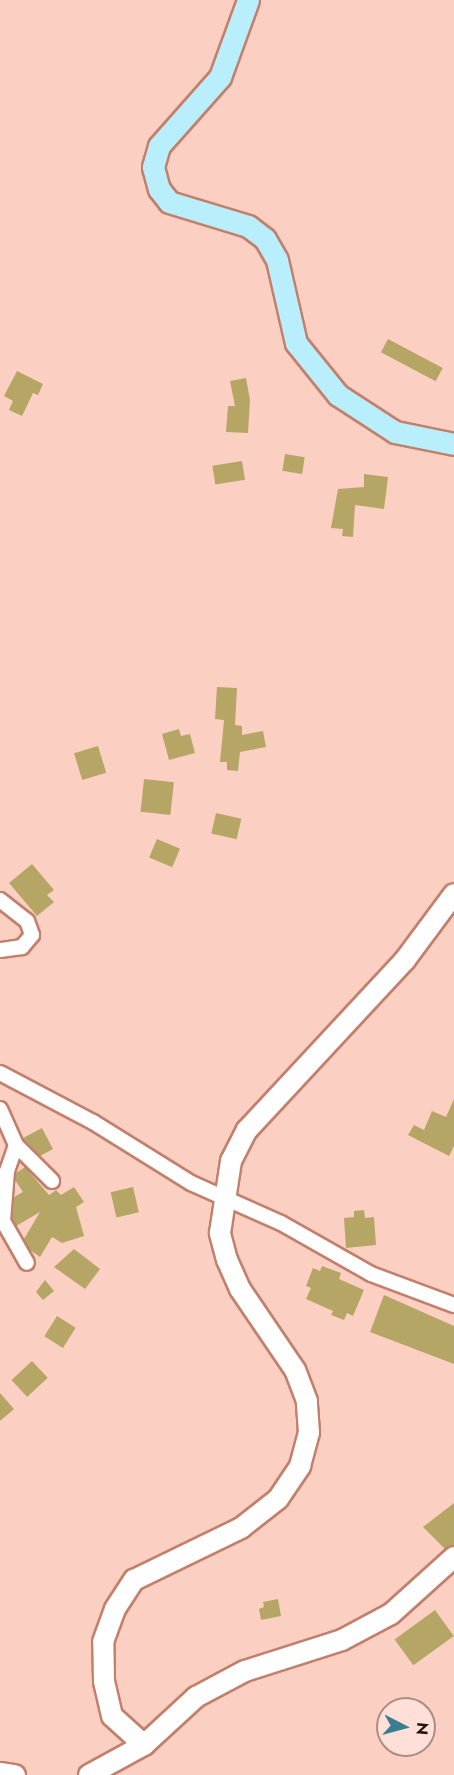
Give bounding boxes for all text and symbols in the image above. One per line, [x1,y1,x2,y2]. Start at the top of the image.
north arrow [376,1697,436,1757]
text: N [410,1721,435,1736]

